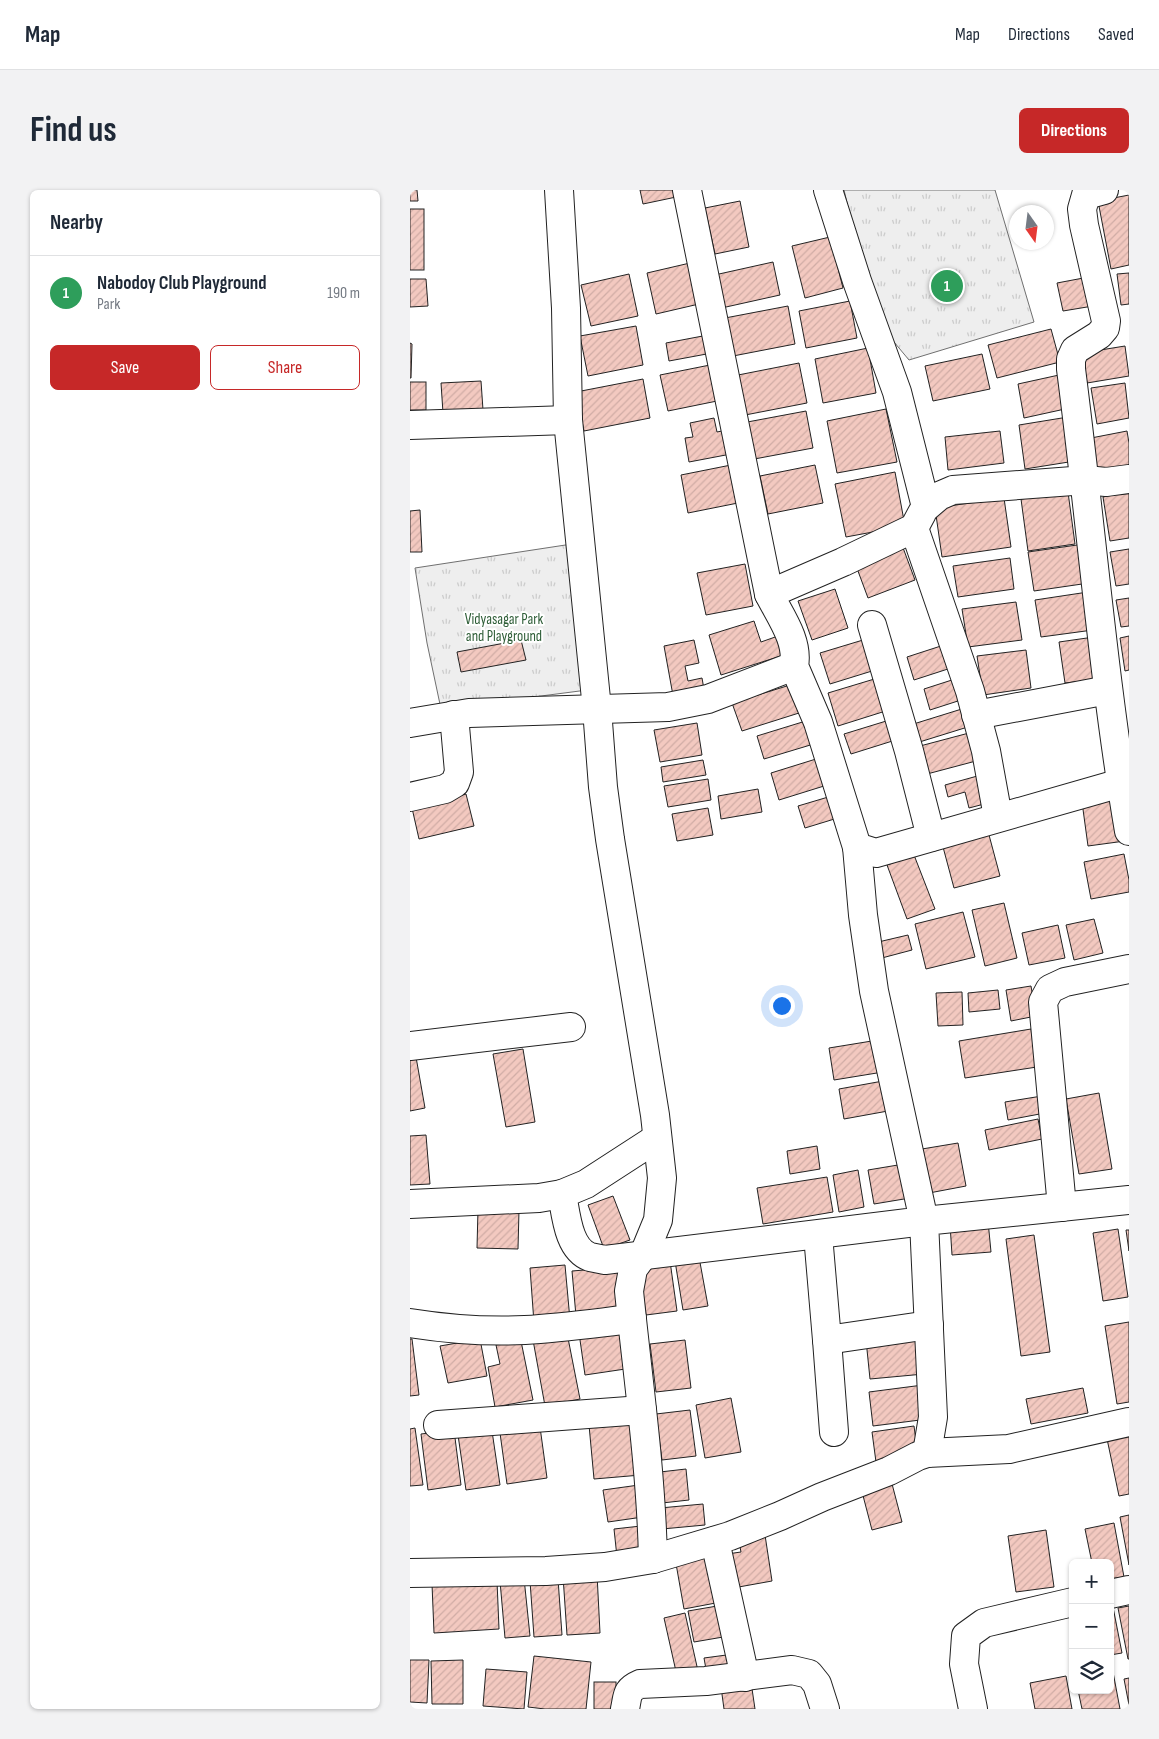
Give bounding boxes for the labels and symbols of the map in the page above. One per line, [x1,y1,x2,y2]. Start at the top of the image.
north arrow [1009,205,1054,250]
pin: 1 [931,267,963,305]
park label: Vidyasagar Park and Playground [465,610,543,646]
your location [769,993,795,1019]

